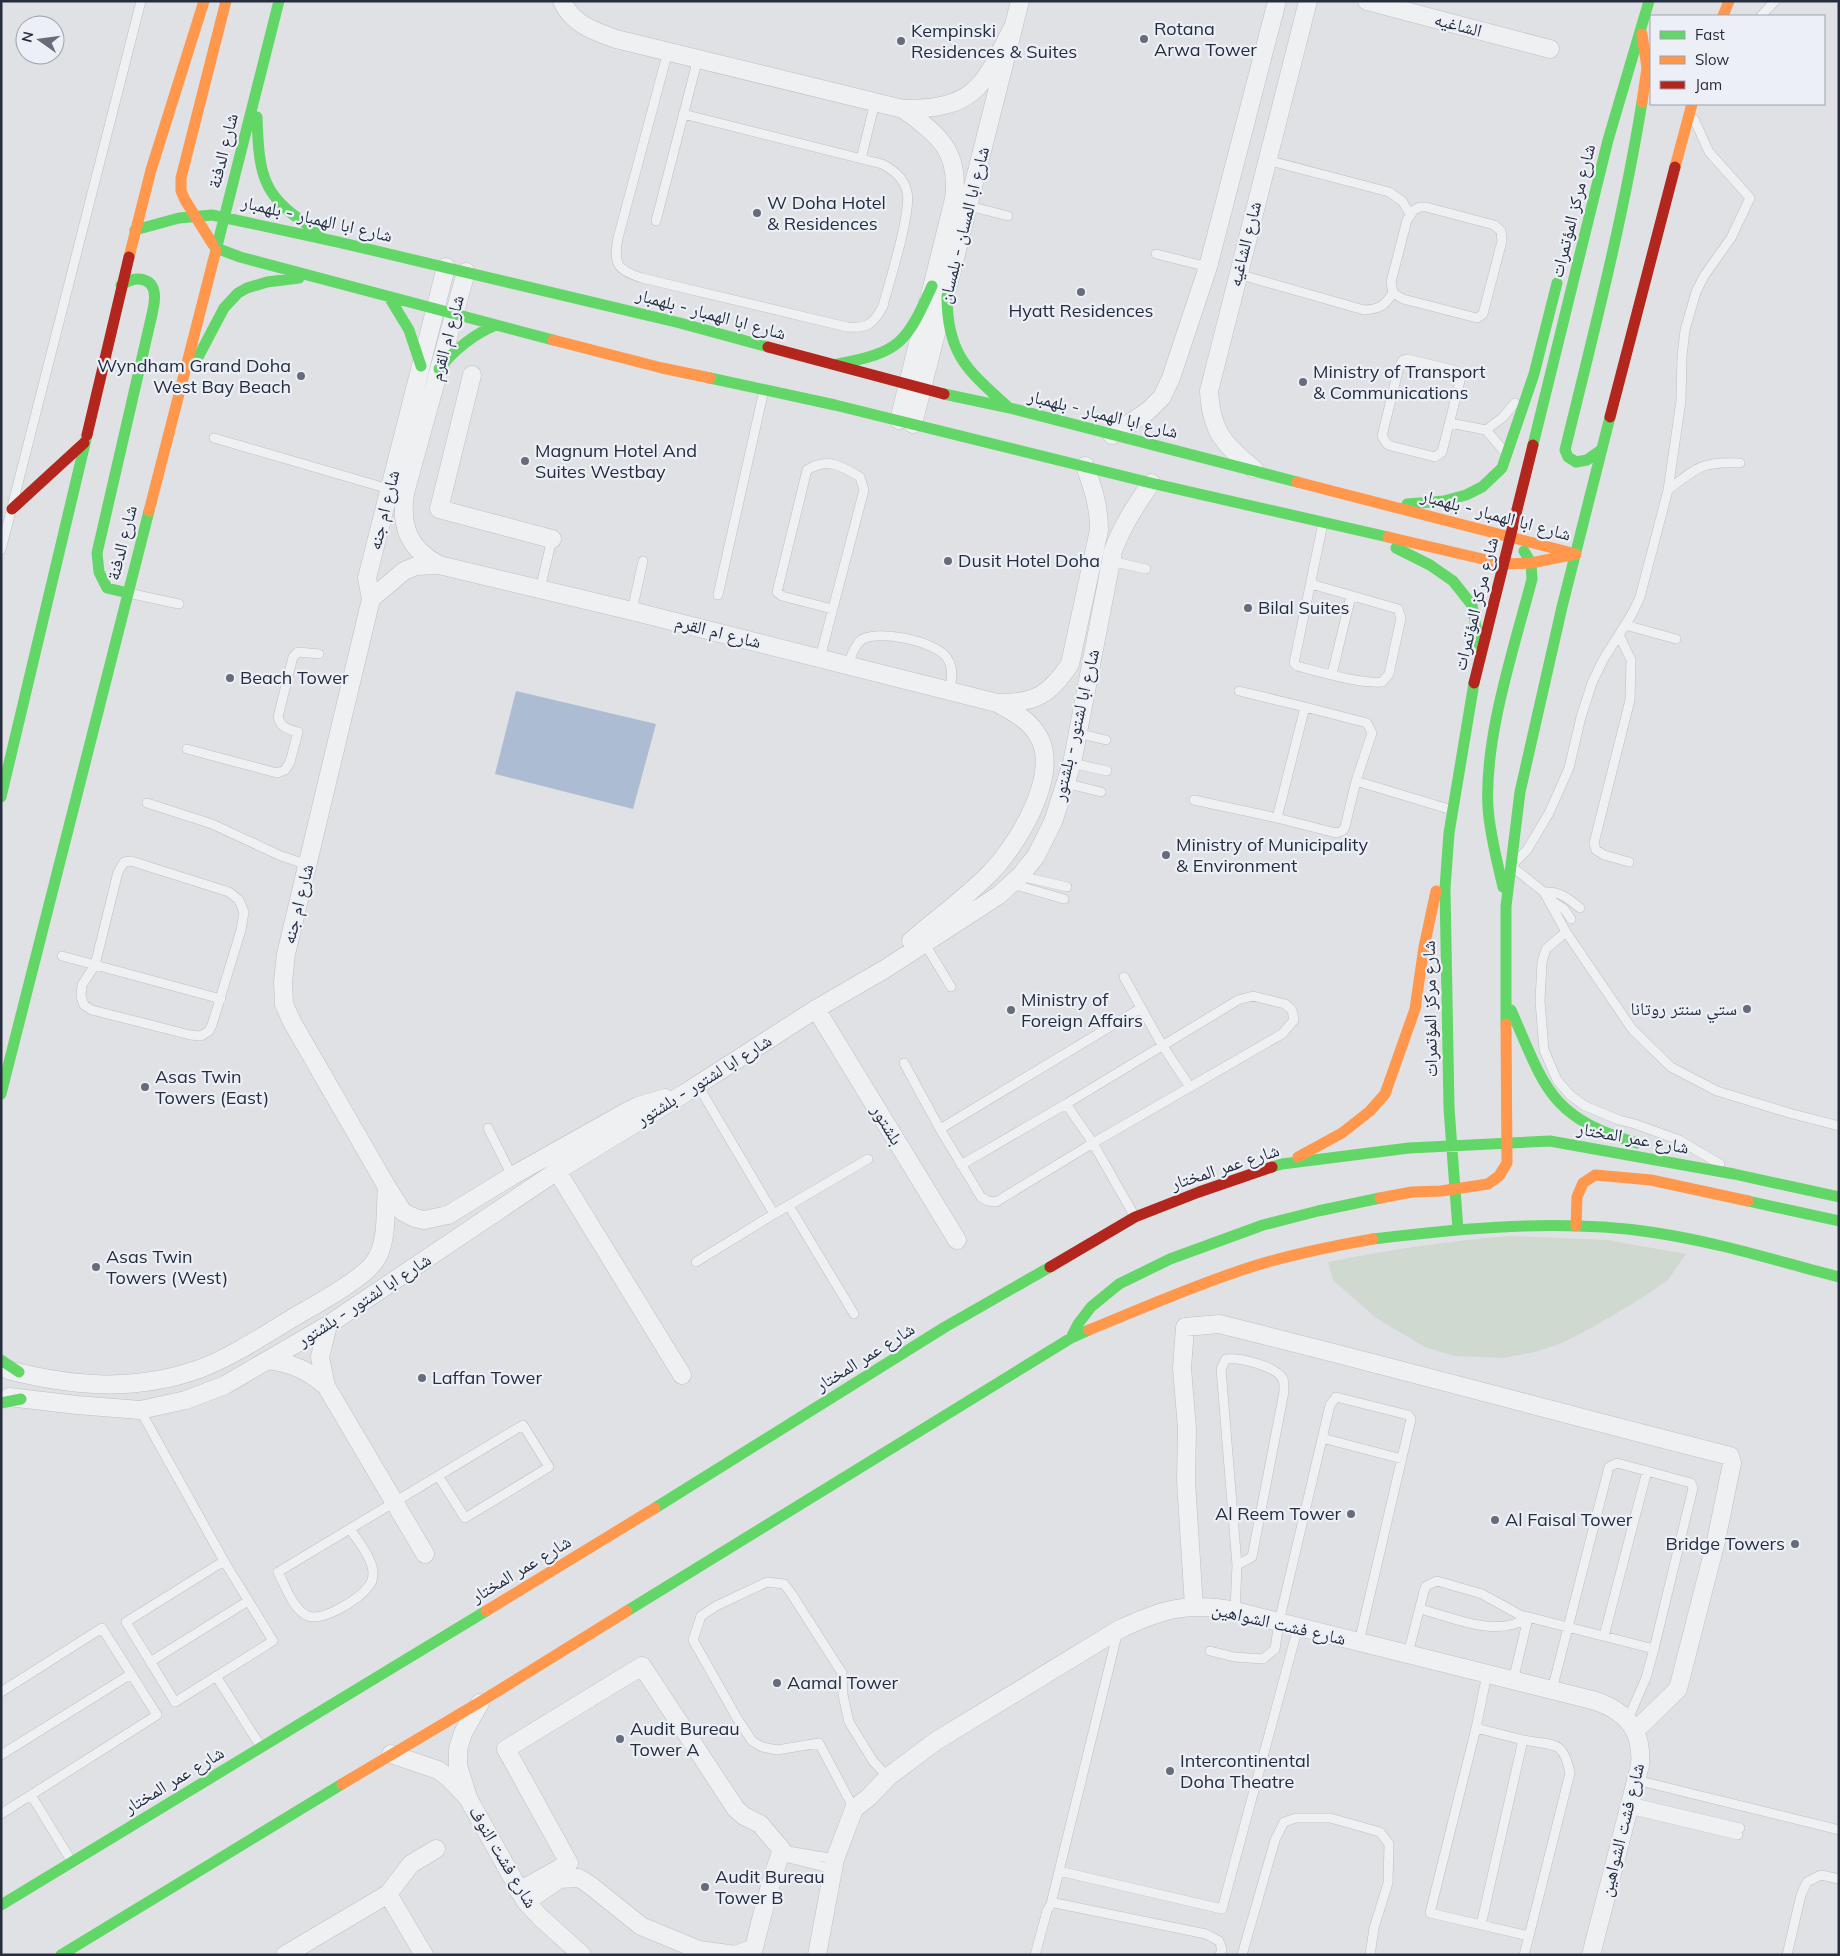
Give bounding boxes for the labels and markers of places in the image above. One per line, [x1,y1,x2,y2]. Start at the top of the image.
place label: Rotana Arwa Tower [1154,17,1257,61]
place label: Kempinski Residences & Suites [911,19,1077,63]
marker: Rotana Arwa Tower [1138,33,1150,45]
marker: Kempinski Residences & Suites [895,35,907,47]
place label: W Doha Hotel & Residences [767,191,886,235]
marker: W Doha Hotel & Residences [751,207,763,219]
marker: Hyatt Residences [1075,286,1087,298]
place label: Hyatt Residences [1009,299,1154,322]
place label: Wyndham Grand Doha West Bay Beach [97,354,291,398]
place label: Ministry of Transport & Communications [1313,360,1486,404]
marker: Wyndham Grand Doha West Bay Beach [295,370,307,382]
marker: Ministry of Transport & Communications [1297,376,1309,388]
place label: Magnum Hotel And Suites Westbay [535,439,697,483]
marker: Magnum Hotel And Suites Westbay [519,455,531,467]
place label: Dusit Hotel Doha [958,549,1100,572]
marker: Dusit Hotel Doha [942,555,954,567]
place label: Bilal Suites [1258,596,1349,619]
marker: Bilal Suites [1242,602,1254,614]
place label: Beach Tower [240,666,349,689]
marker: Beach Tower [224,672,236,684]
place label: Ministry of Municipality & Environment [1176,833,1368,877]
marker: Ministry of Municipality & Environment [1160,849,1172,861]
place label: Ministry of Foreign Affairs [1021,988,1143,1032]
place label: ستي سنتر روتانا [1630,997,1737,1024]
marker: ستي سنتر روتانا [1741,1003,1753,1015]
marker: Ministry of Foreign Affairs [1005,1004,1017,1016]
place label: Asas Twin Towers (East) [155,1065,269,1109]
marker: Asas Twin Towers (East) [139,1081,151,1093]
place label: Asas Twin Towers (West) [106,1245,228,1289]
marker: Asas Twin Towers (West) [90,1261,102,1273]
place label: Laffan Tower [432,1366,542,1389]
marker: Laffan Tower [416,1372,428,1384]
place label: Al Reem Tower [1215,1502,1341,1525]
marker: Al Reem Tower [1345,1508,1357,1520]
place label: Al Faisal Tower [1505,1508,1633,1531]
marker: Al Faisal Tower [1489,1514,1501,1526]
place label: Bridge Towers [1665,1532,1785,1555]
marker: Bridge Towers [1789,1538,1801,1550]
place label: Aamal Tower [787,1671,899,1694]
marker: Aamal Tower [771,1677,783,1689]
place label: Audit Bureau Tower A [630,1717,740,1761]
marker: Audit Bureau Tower A [614,1733,626,1745]
place label: Intercontinental Doha Theatre [1180,1749,1310,1793]
marker: Intercontinental Doha Theatre [1164,1765,1176,1777]
place label: Audit Bureau Tower B [715,1865,825,1909]
marker: Audit Bureau Tower B [699,1881,711,1893]

